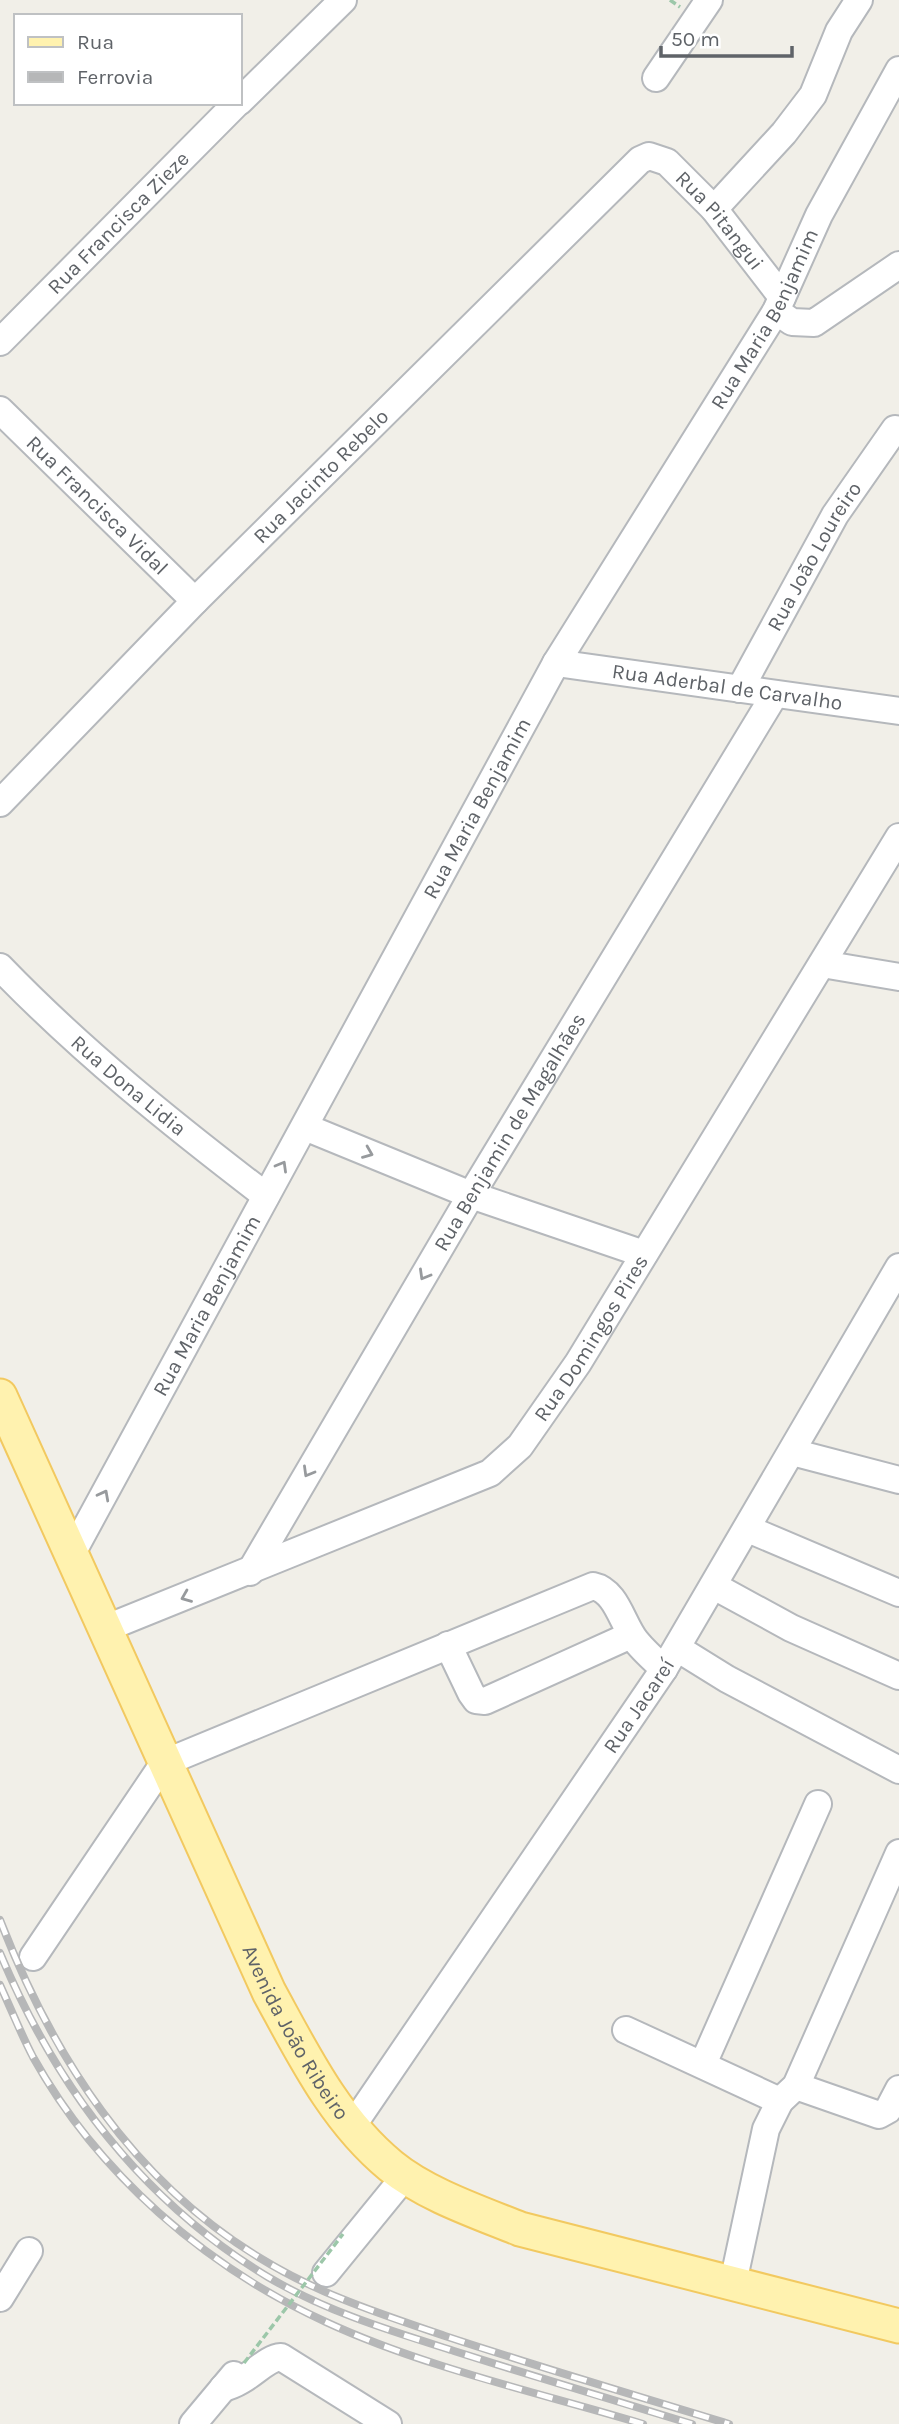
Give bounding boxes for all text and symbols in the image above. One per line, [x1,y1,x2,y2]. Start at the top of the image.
legend [14,14,242,105]
scale bar [661,14,792,58]
text: 50 m [671,27,720,51]
text: Rua [77,30,114,54]
text: Ferrovia [77,65,153,89]
street label: Rua Francisca Zieze [43,147,194,299]
street label: Rua Pitangui [671,166,769,275]
street label: Rua Maria Benjamim [706,225,823,414]
street label: Rua Jacinto Rebelo [248,404,394,548]
street label: Rua Francisca Vidal [21,431,173,580]
street label: Rua João Loureiro [762,477,866,635]
street label: Rua Aderbal de Carvalho [611,659,844,715]
street label: Rua Maria Benjamim [418,714,536,903]
street label: Rua Benjamin de Magalhães [429,1009,591,1255]
street label: Rua Dona Lidia [66,1030,191,1141]
one-way arrow [360,1145,373,1159]
one-way arrow [274,1161,287,1174]
street label: Rua Maria Benjamim [148,1211,266,1400]
street label: Rua Domingos Pires [529,1250,653,1426]
one-way arrow [419,1268,432,1281]
one-way arrow [304,1464,317,1477]
one-way arrow [95,1490,109,1503]
one-way arrow [181,1588,193,1602]
street label: Rua Jacareí [598,1654,680,1758]
street label: Avenida João Ribeiro [237,1941,354,2125]

